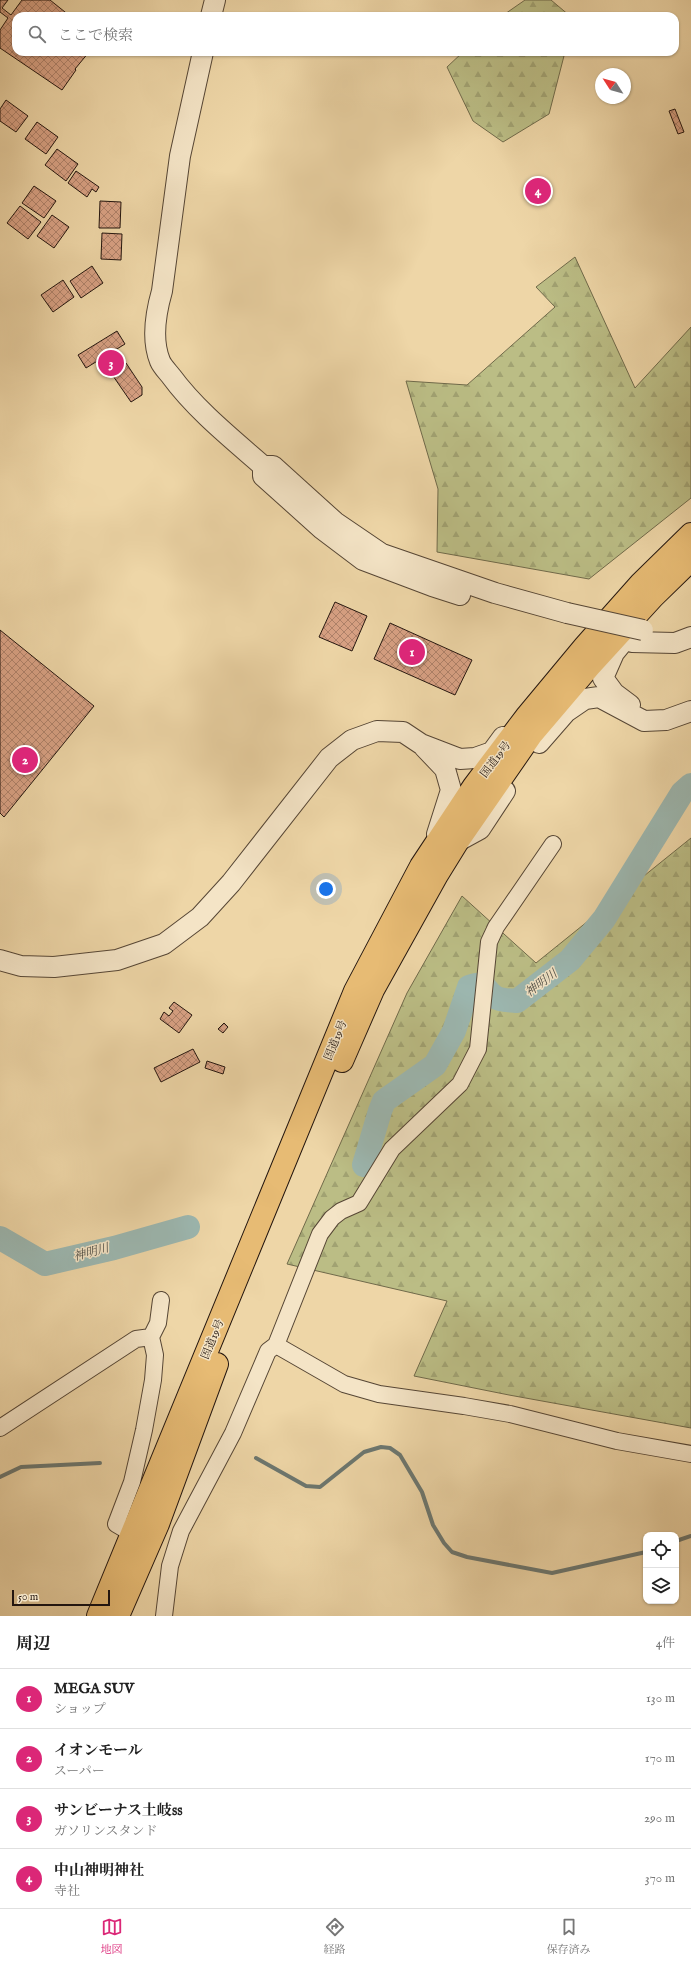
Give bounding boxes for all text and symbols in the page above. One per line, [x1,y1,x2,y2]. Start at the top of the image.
search box [12,12,679,56]
icon: search [26,23,48,45]
text: ここで検索 [58,26,133,45]
north arrow [595,68,631,104]
pin: 4 [525,176,551,206]
pin: 3 [98,348,124,378]
pin: 1 [399,637,425,667]
street label: 国道19号 [478,739,514,781]
pin: 2 [12,745,38,775]
your location [316,879,336,899]
water label: 神明川 [522,965,562,1000]
street label: 国道19号 [322,1018,350,1062]
water label: 神明川 [72,1240,112,1264]
street label: 国道19号 [199,1317,227,1361]
map controls [643,1532,679,1604]
button: locate [643,1532,679,1568]
button: layers [643,1568,679,1604]
scale bar [12,1588,110,1607]
text: 50 m [18,1590,38,1604]
text: 周辺 [16,1634,50,1655]
text: 4件 [656,1635,675,1652]
text: MEGA SUV [54,1679,134,1698]
text: 1 [27,1690,31,1707]
text: 130 m [646,1690,675,1707]
text: ショップ [54,1701,106,1718]
text: イオンモール [54,1741,143,1760]
text: 2 [26,1750,32,1767]
text: 170 m [645,1750,675,1767]
text: スーパー [54,1763,105,1780]
text: サンビーナス土岐ss [54,1801,183,1820]
text: 3 [27,1810,31,1827]
text: 290 m [644,1810,675,1827]
text: ガソリンスタンド [54,1823,158,1840]
text: 中山神明神社 [54,1861,144,1880]
text: 4 [26,1870,32,1887]
text: 370 m [645,1870,675,1887]
text: 寺社 [54,1883,80,1900]
tab: 地図 [101,1916,123,1957]
tab: 経路 [324,1916,346,1957]
tab: 保存済み [547,1916,591,1957]

